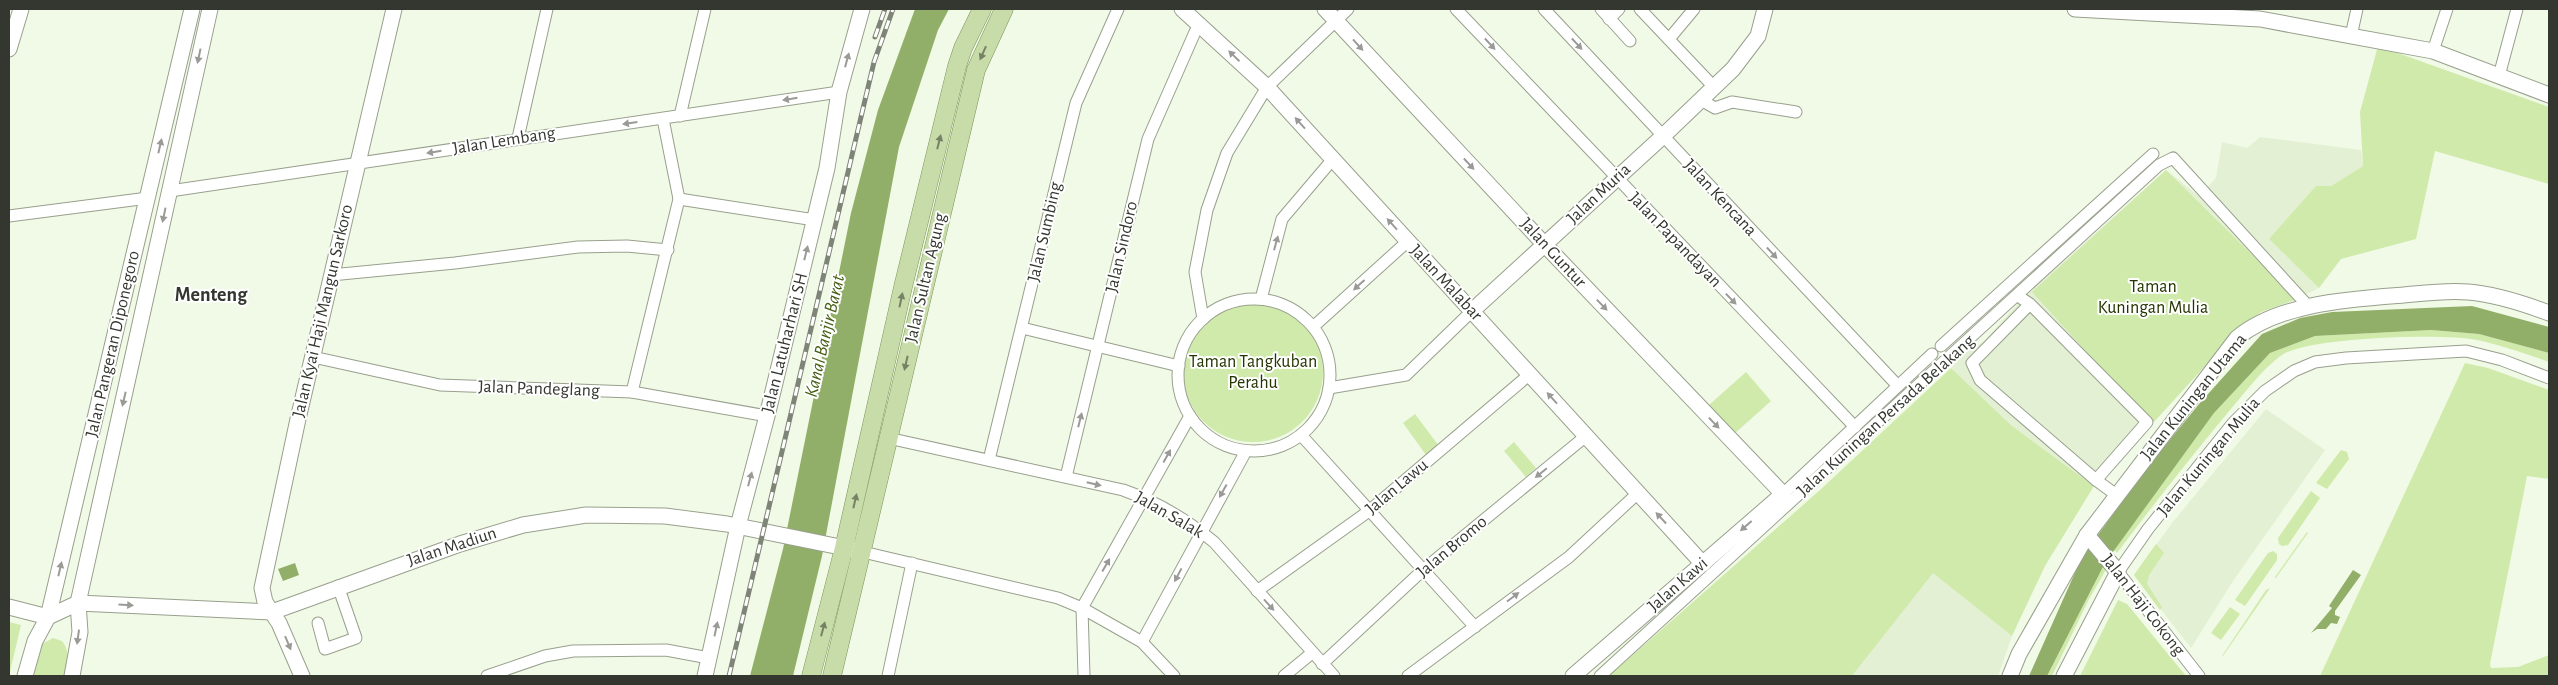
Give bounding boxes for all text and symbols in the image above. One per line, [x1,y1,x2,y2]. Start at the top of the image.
one-way arrow [1353,38,1364,51]
one-way arrow [1484,38,1496,50]
one-way arrow [1571,38,1583,50]
one-way arrow [979,46,987,60]
one-way arrow [195,49,203,64]
one-way arrow [1228,50,1240,62]
one-way arrow [843,53,851,68]
one-way arrow [782,96,798,104]
one-way arrow [1294,118,1306,130]
one-way arrow [621,119,637,127]
street label: Jalan Lembang [451,124,557,158]
one-way arrow [935,135,943,150]
one-way arrow [156,139,164,154]
one-way arrow [426,148,442,156]
street label: Jalan Kencana [1680,156,1760,240]
one-way arrow [1463,157,1475,169]
street label: Jalan Muria [1564,160,1634,228]
street label: Jalan Sumbing [1025,180,1065,284]
street label: Jalan Papandayan [1625,189,1725,291]
street label: Jalan Sindoro [1103,199,1141,294]
street label: Jalan Kyai Haji Mangun Sarkoro [290,203,356,419]
one-way arrow [160,208,168,223]
street label: Jalan Sultan Agung [902,211,950,345]
street label: Jalan Guntur [1517,215,1590,291]
one-way arrow [1386,218,1398,230]
one-way arrow [1272,235,1280,250]
street label: Jalan Malabar [1406,242,1486,325]
one-way arrow [802,246,810,261]
one-way arrow [1766,247,1778,259]
street label: Jalan Pangeran Diponegoro [83,249,143,439]
street label: Jalan Latuharhari SH [759,271,811,415]
water label: Kanal Banjir Barat [802,272,849,399]
park label: Taman Kuningan Mulia [2098,278,2208,317]
one-way arrow [1352,280,1365,291]
district label: Menteng [175,285,248,305]
one-way arrow [897,292,905,308]
one-way arrow [1725,292,1737,304]
one-way arrow [1596,299,1608,311]
street label: Jalan Kuningan Utama [2138,330,2250,464]
street label: Jalan Kuningan Persada Belakang [1794,332,1978,500]
park label: Taman Tangkuban Perahu [1189,353,1317,392]
one-way arrow [902,355,910,370]
street label: Jalan Pandeglang [478,378,600,400]
one-way arrow [119,392,127,408]
one-way arrow [1546,393,1558,405]
street label: Jalan Kuningan Mulia [2154,394,2264,520]
one-way arrow [1076,413,1084,428]
one-way arrow [1708,417,1720,429]
one-way arrow [1163,450,1172,463]
street label: Jalan Lawu [1362,456,1432,518]
one-way arrow [1534,468,1547,479]
one-way arrow [747,471,755,486]
one-way arrow [1087,480,1102,488]
one-way arrow [1219,485,1228,498]
street label: Jalan Salak [1132,488,1207,542]
one-way arrow [851,493,859,508]
street label: Jalan Bromo [1413,513,1491,581]
one-way arrow [1655,513,1667,525]
one-way arrow [1739,521,1752,532]
street label: Jalan Madiun [405,524,499,570]
street label: Jalan Haji Cokong [2098,551,2188,659]
street label: Jalan Kawi [1645,554,1711,616]
one-way arrow [1101,559,1110,572]
one-way arrow [56,562,64,577]
one-way arrow [1174,568,1182,582]
one-way arrow [1506,592,1520,602]
one-way arrow [1263,598,1275,610]
one-way arrow [119,602,135,610]
one-way arrow [712,620,720,636]
one-way arrow [819,621,827,636]
one-way arrow [74,629,82,645]
one-way arrow [284,636,292,651]

